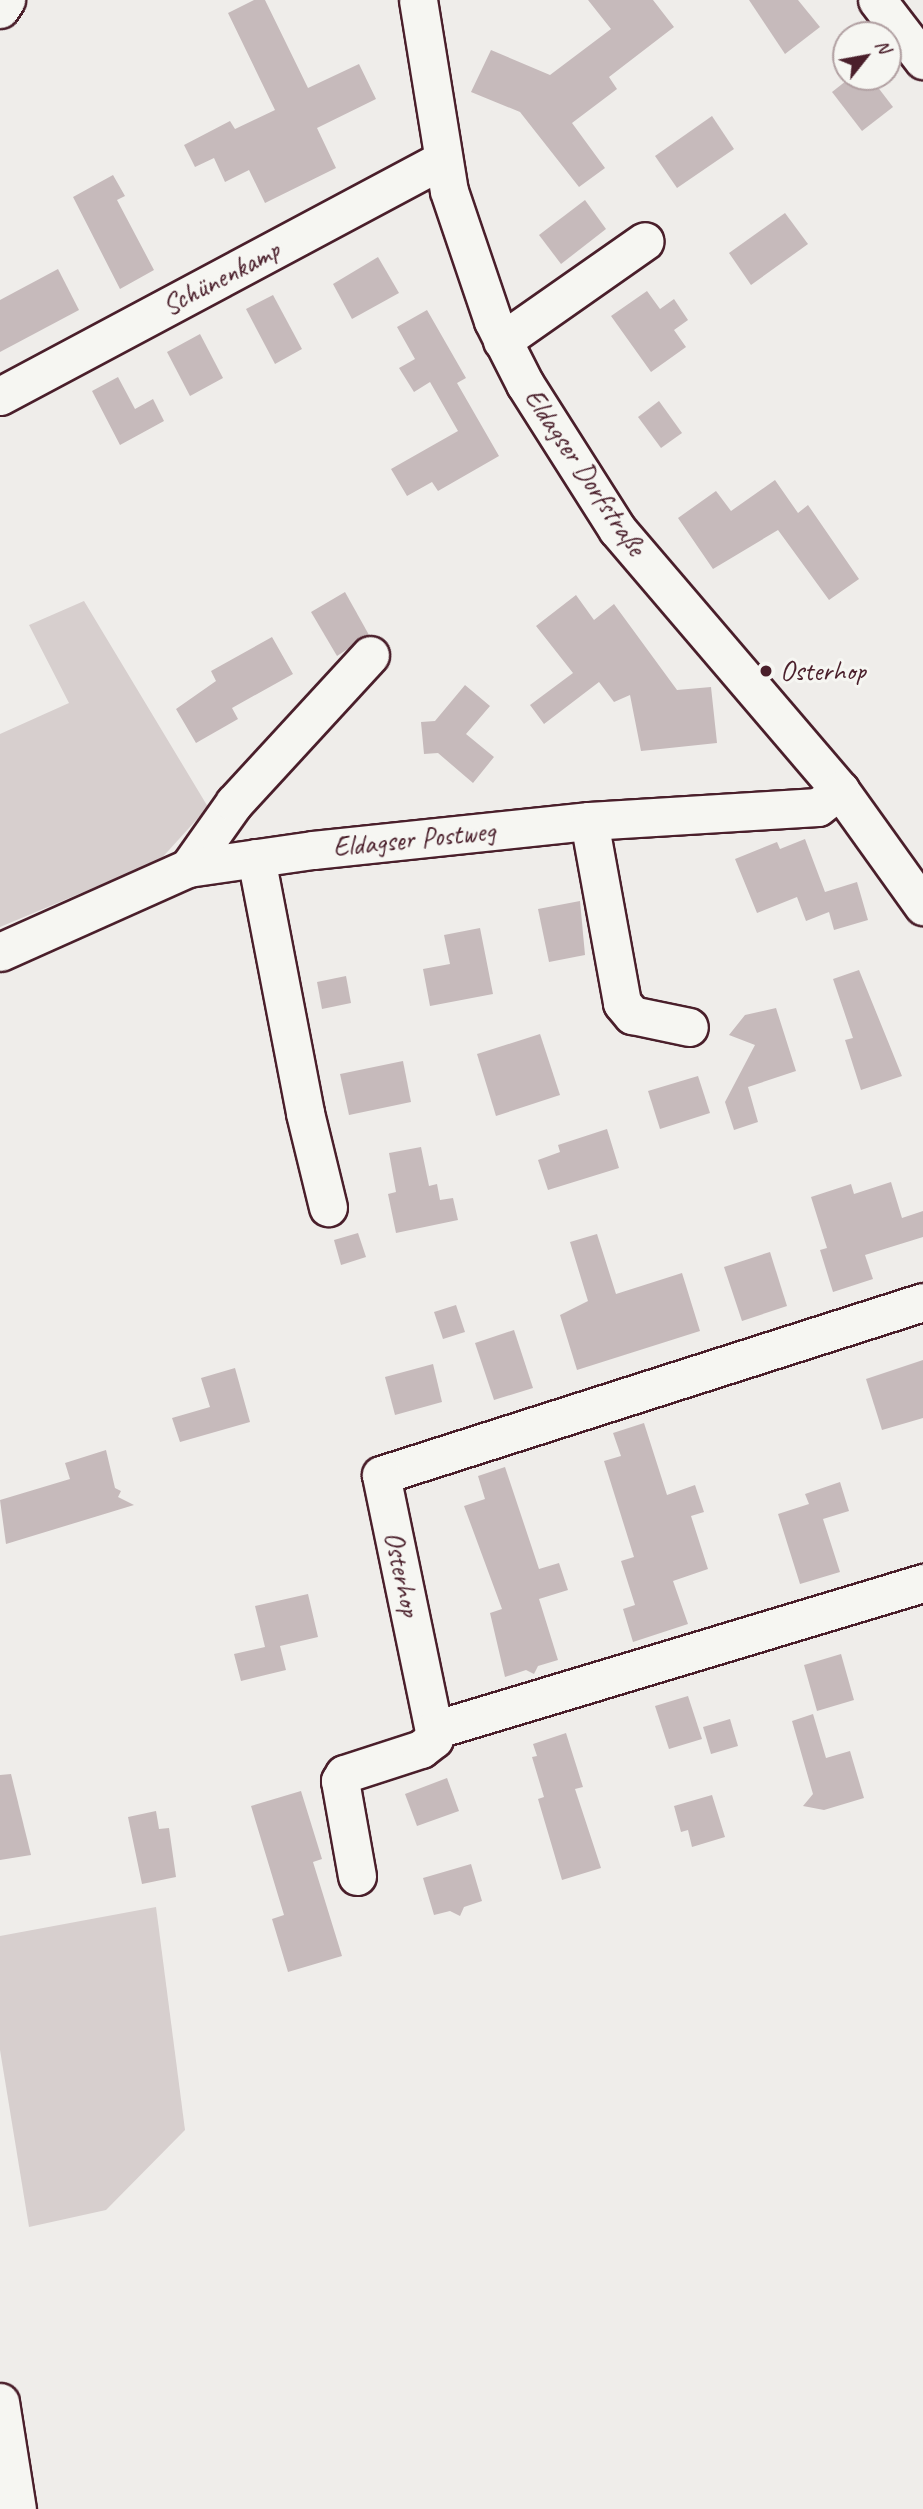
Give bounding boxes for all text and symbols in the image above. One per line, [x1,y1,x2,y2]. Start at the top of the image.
north arrow [832,21,902,91]
text: N [870,35,897,57]
street label: Schünenkamp [157,233,285,323]
street label: Eldagser Dorfstraße [517,383,653,561]
place label: Osterhop [780,654,866,688]
marker: Osterhop [758,663,774,679]
street label: Eldagser Postweg [331,814,497,864]
street label: Osterhop [377,1529,427,1619]

